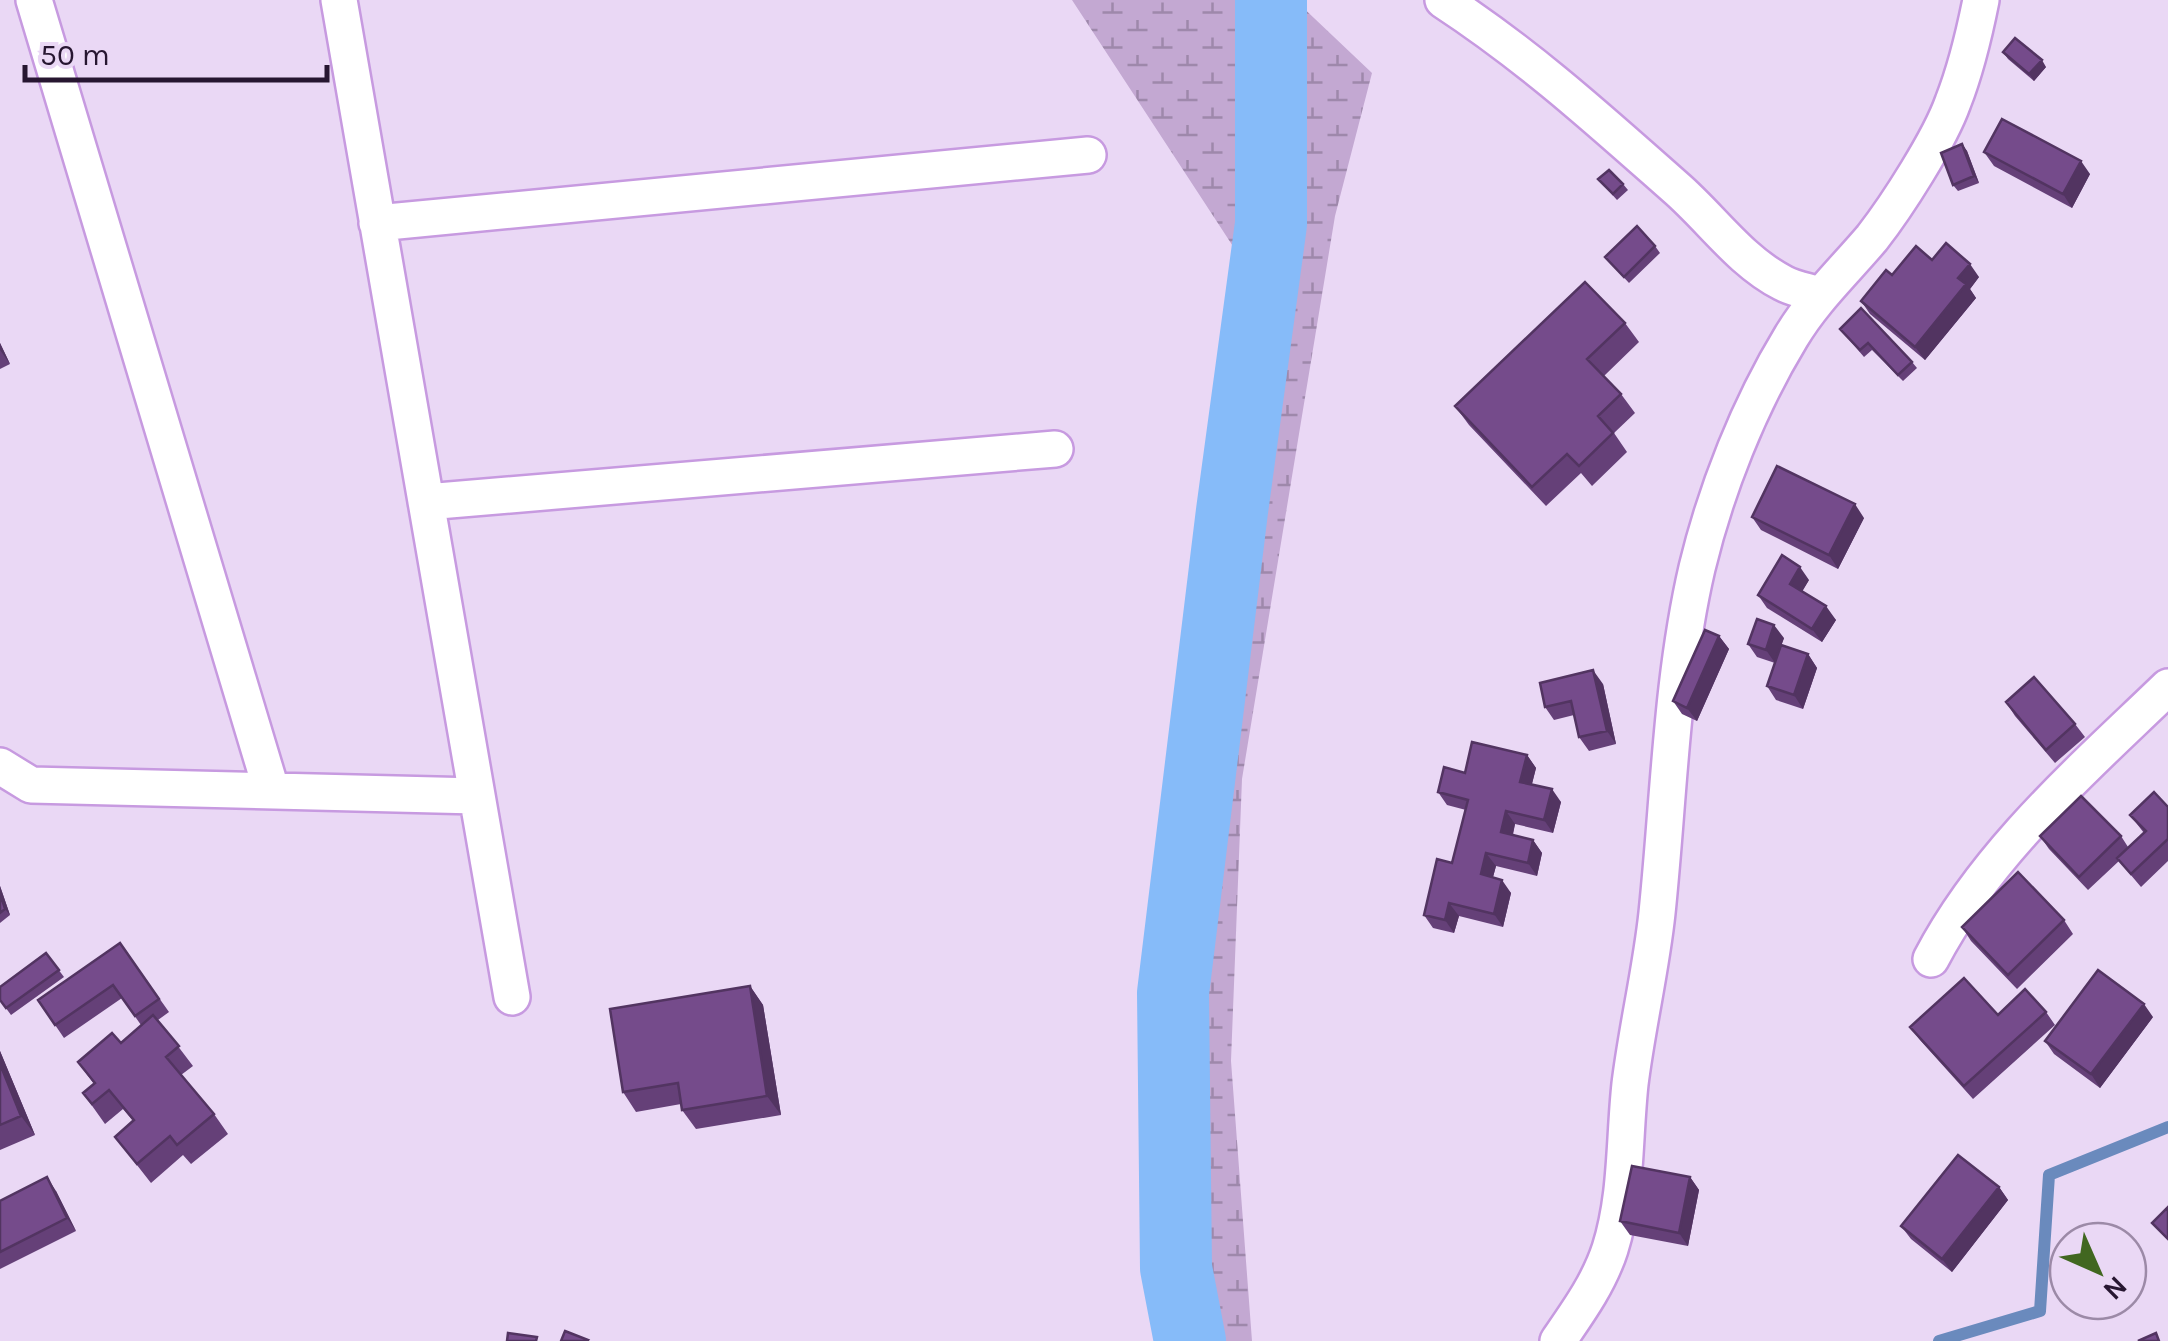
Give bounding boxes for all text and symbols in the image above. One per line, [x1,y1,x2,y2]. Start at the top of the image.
scale bar [25,20,328,82]
text: 50 m [40,37,110,73]
north arrow [2048,1221,2148,1321]
text: N [2097,1270,2134,1307]

